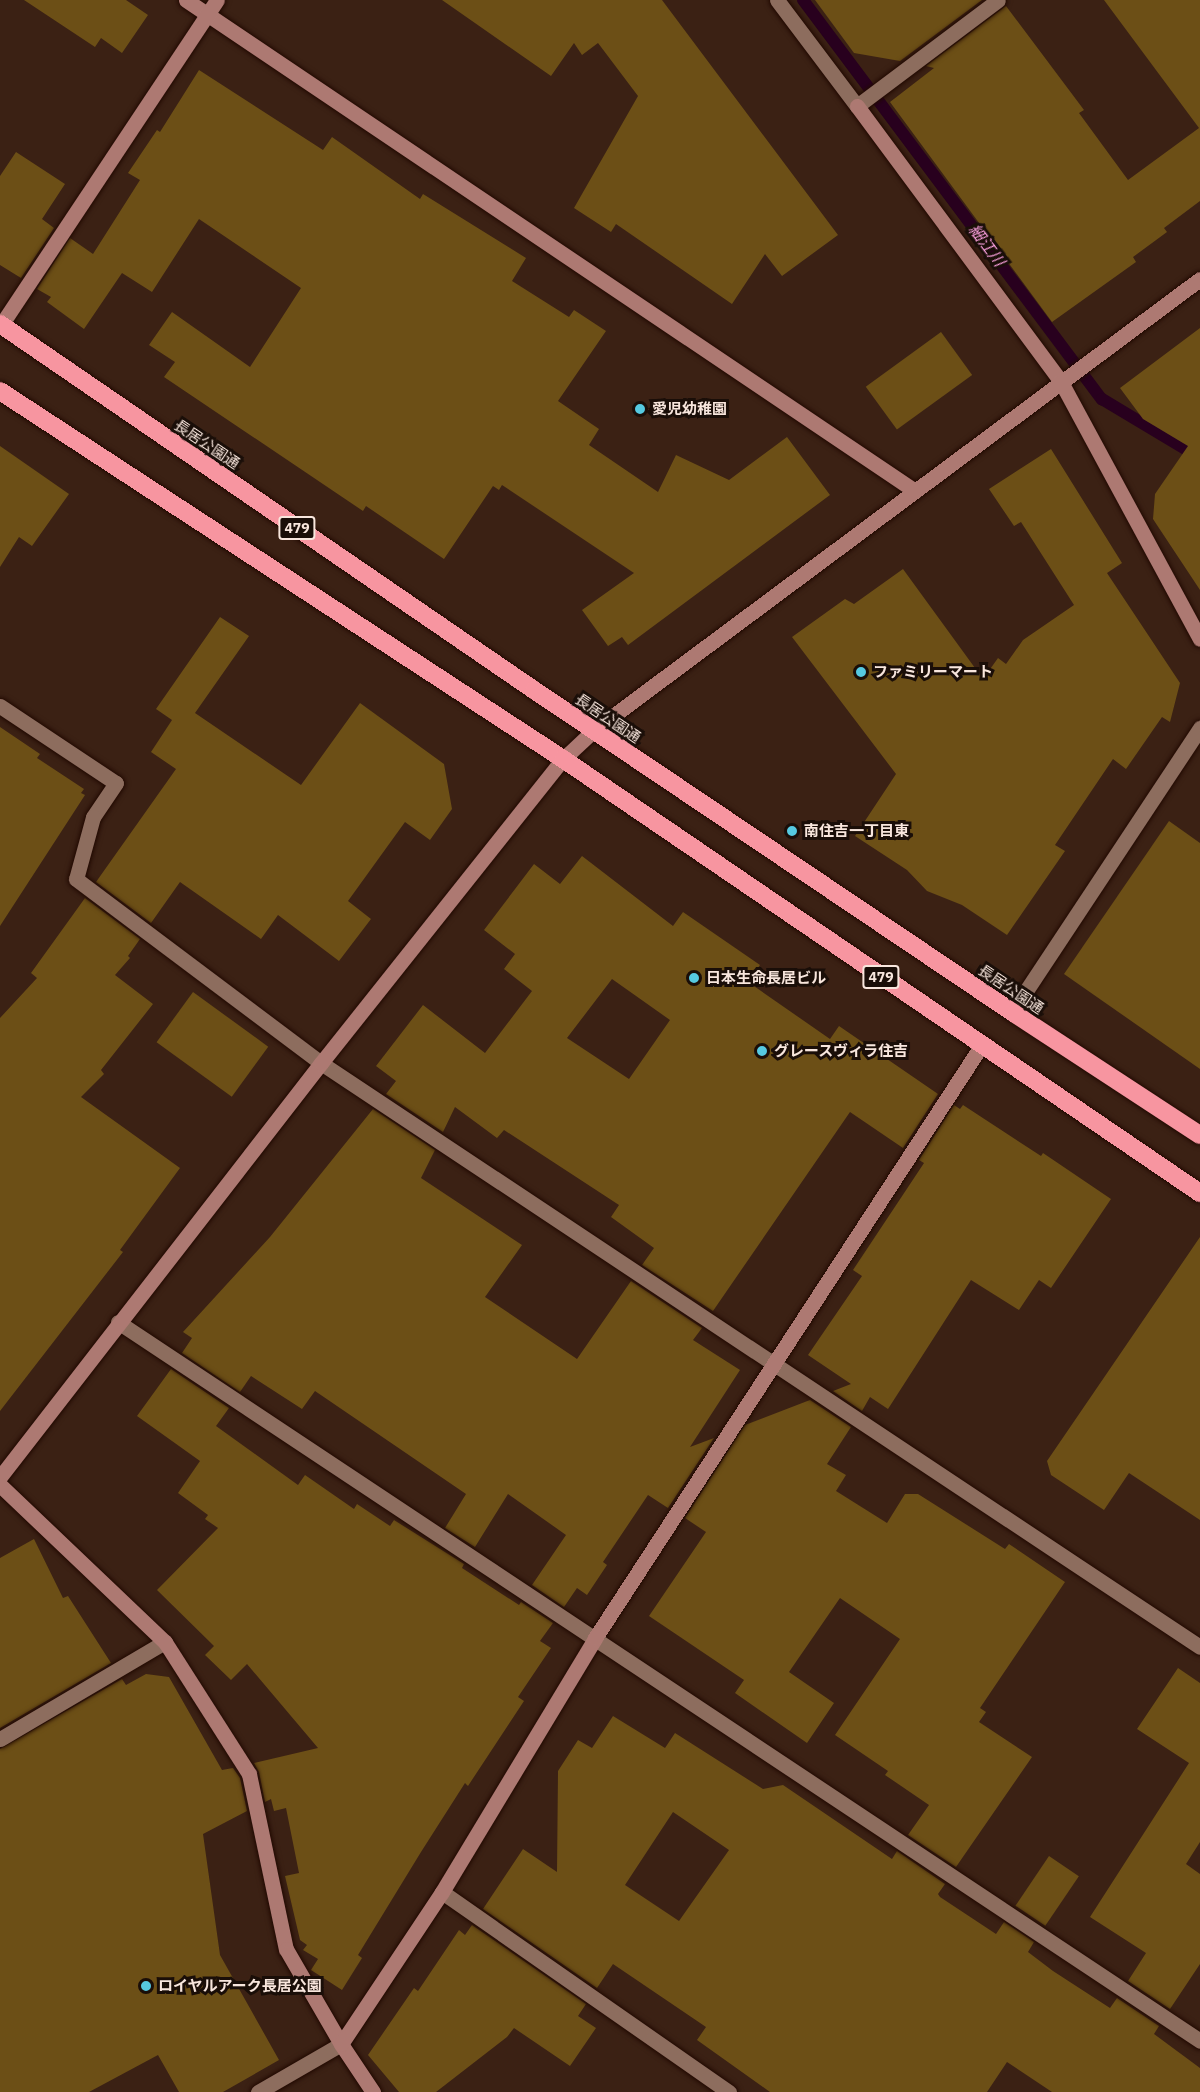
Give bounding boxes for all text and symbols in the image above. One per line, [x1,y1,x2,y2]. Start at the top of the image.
water label: 細江川 [965,220,1009,270]
place label: 愛児幼稚園 [652,400,727,418]
marker: 愛児幼稚園 [633,402,647,416]
street label: 長居公園通 [171,416,243,472]
road number: 479 [278,517,316,539]
place label: ファミリーマート [873,663,993,681]
marker: ファミリーマート [854,665,868,679]
street label: 長居公園通 [572,690,644,746]
place label: 南住吉一丁目東 [804,822,909,840]
marker: 南住吉一丁目東 [785,824,799,838]
street label: 長居公園通 [975,961,1047,1017]
road number: 479 [862,966,900,988]
place label: 日本生命長居ビル [706,969,826,987]
marker: 日本生命長居ビル [687,971,701,985]
place label: グレースヴィラ住吉 [774,1042,909,1060]
marker: グレースヴィラ住吉 [755,1044,769,1058]
place label: ロイヤルアーク長居公園 [158,1977,322,1995]
marker: ロイヤルアーク長居公園 [139,1979,153,1993]

